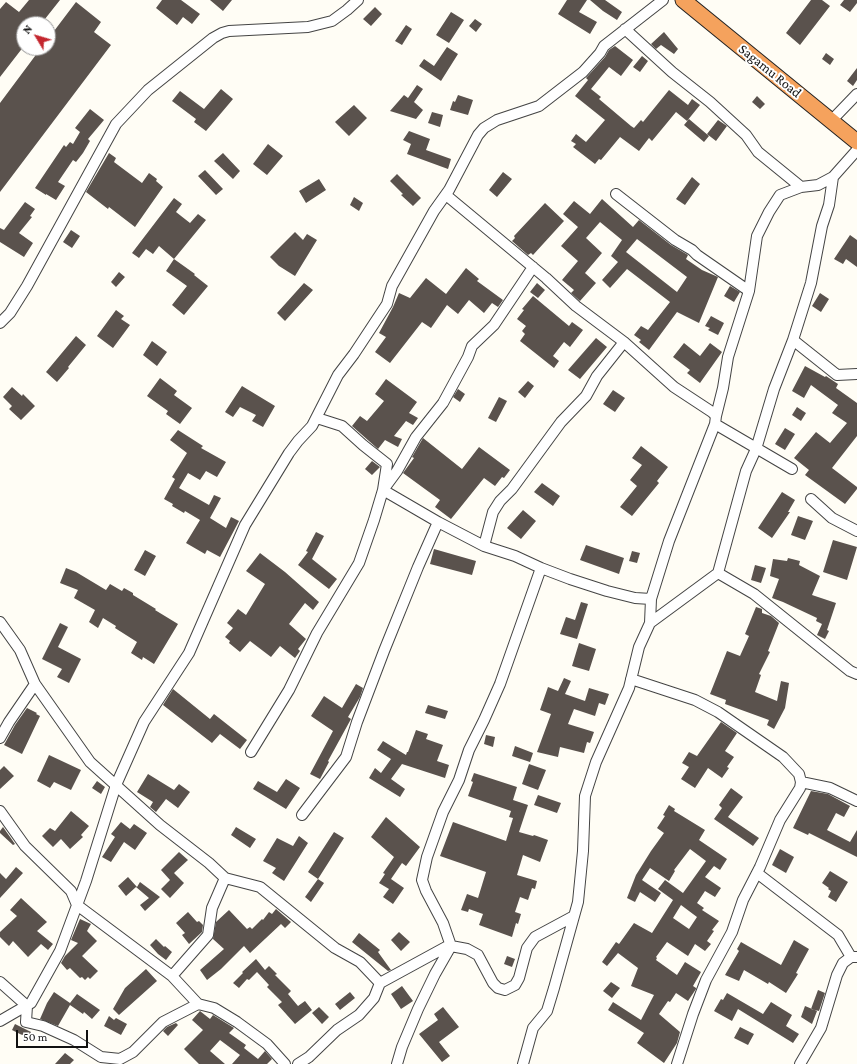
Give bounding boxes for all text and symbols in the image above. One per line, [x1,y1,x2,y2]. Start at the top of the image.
north arrow [16,16,56,56]
text: N [20,23,34,36]
street label: Sagamu Road [735,41,805,101]
scale bar [18,1022,90,1048]
text: 50 m [23,1030,47,1044]

